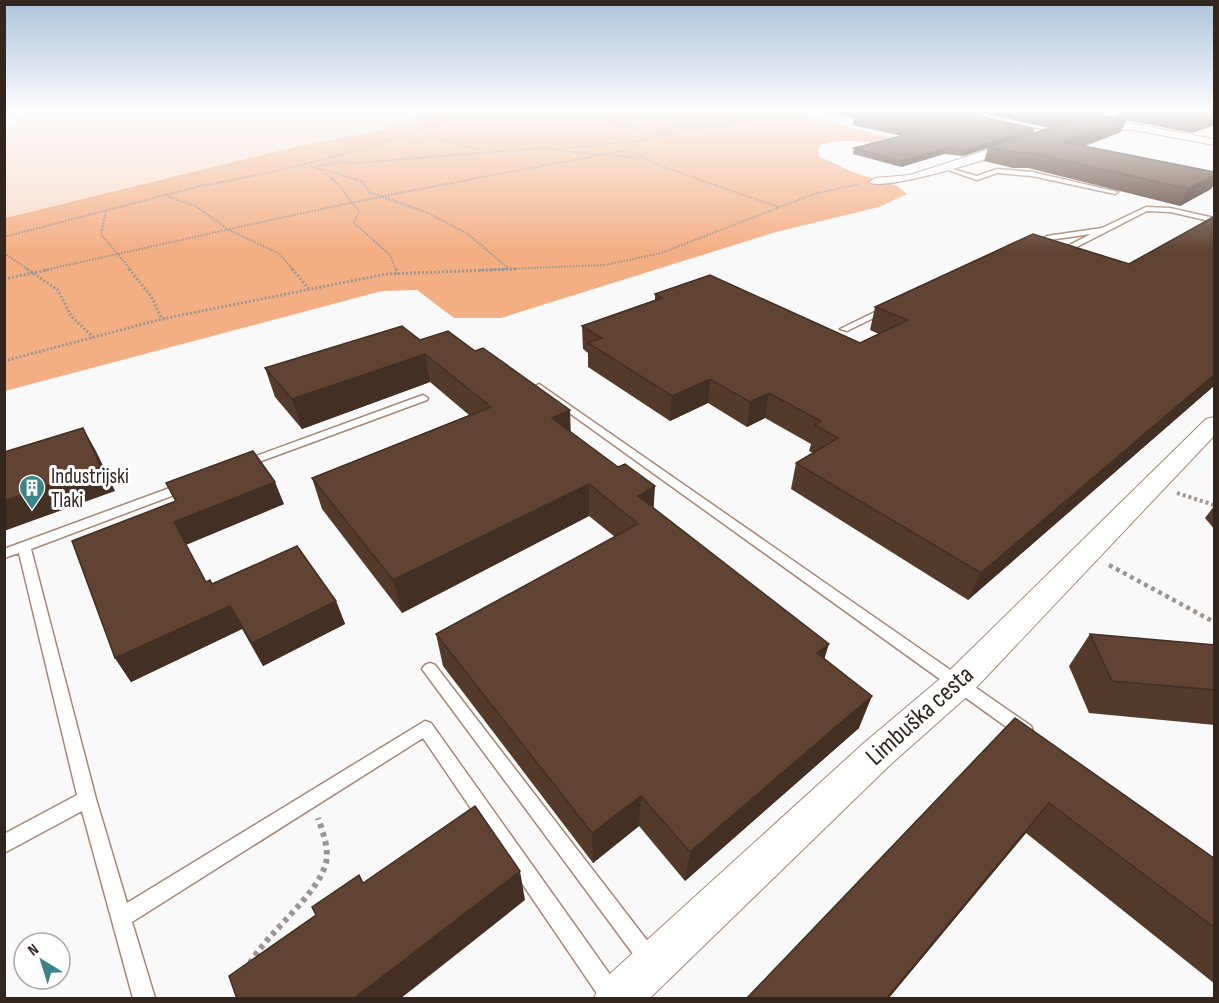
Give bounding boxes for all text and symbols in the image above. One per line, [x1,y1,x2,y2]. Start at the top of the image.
place label: Industrijski Tlaki [51,464,129,513]
building icon: Industrijski Tlaki [17,473,47,511]
street label: Limbuška cesta [860,660,980,772]
north arrow [12,931,72,991]
text: N [24,940,43,960]

